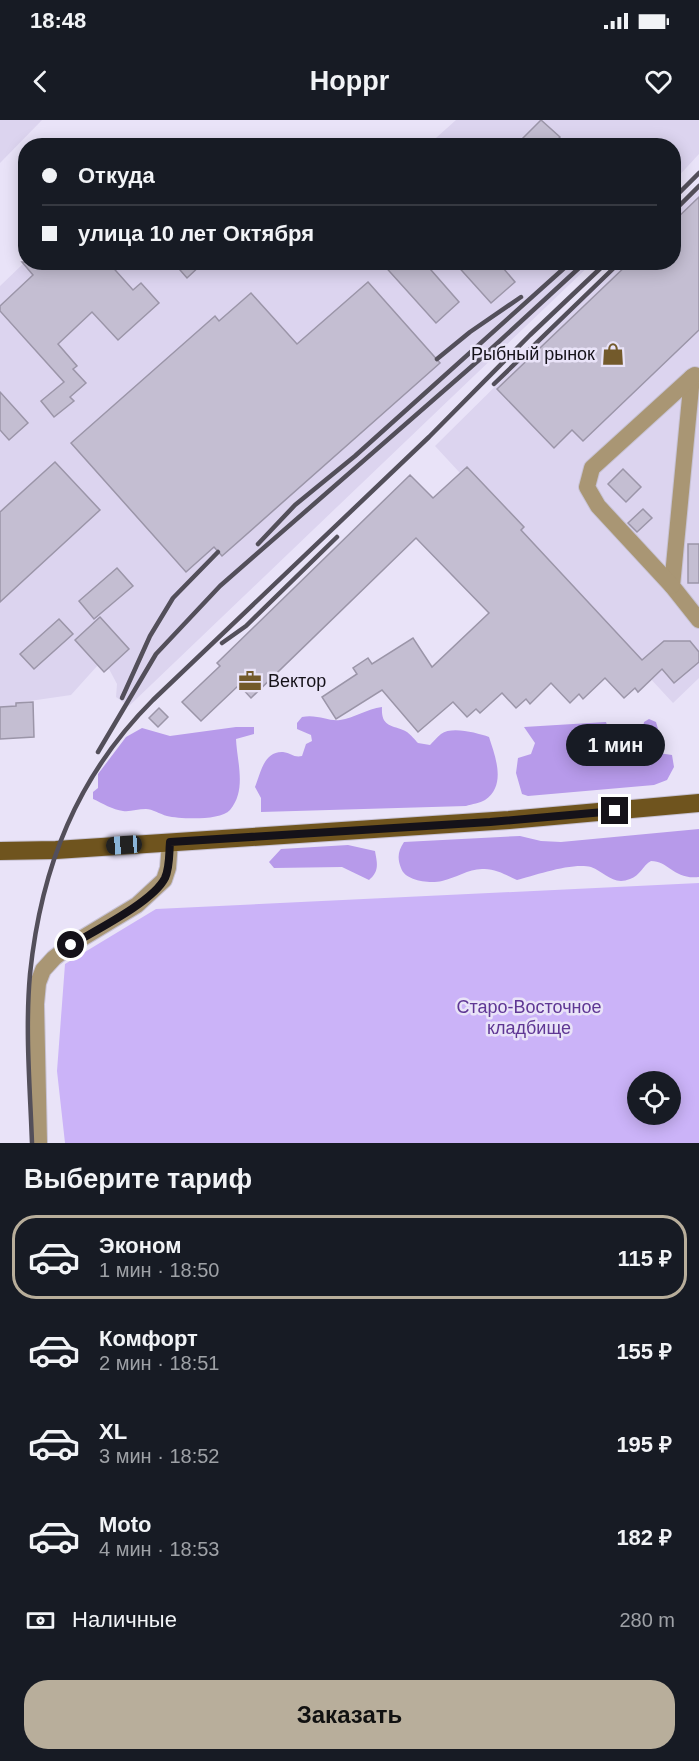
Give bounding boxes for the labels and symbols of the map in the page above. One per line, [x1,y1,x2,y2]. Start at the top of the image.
shop icon: Рыбный рынок [600,341,626,367]
place label: Рыбный рынок [471,344,595,364]
office icon: Вектор [237,668,263,694]
place label: Вектор [268,671,326,691]
callout: 1 мин [566,724,664,766]
route end [601,797,628,824]
car [105,835,143,855]
route start [57,931,84,958]
park label: Старо-Восточное кладбище [456,997,602,1038]

